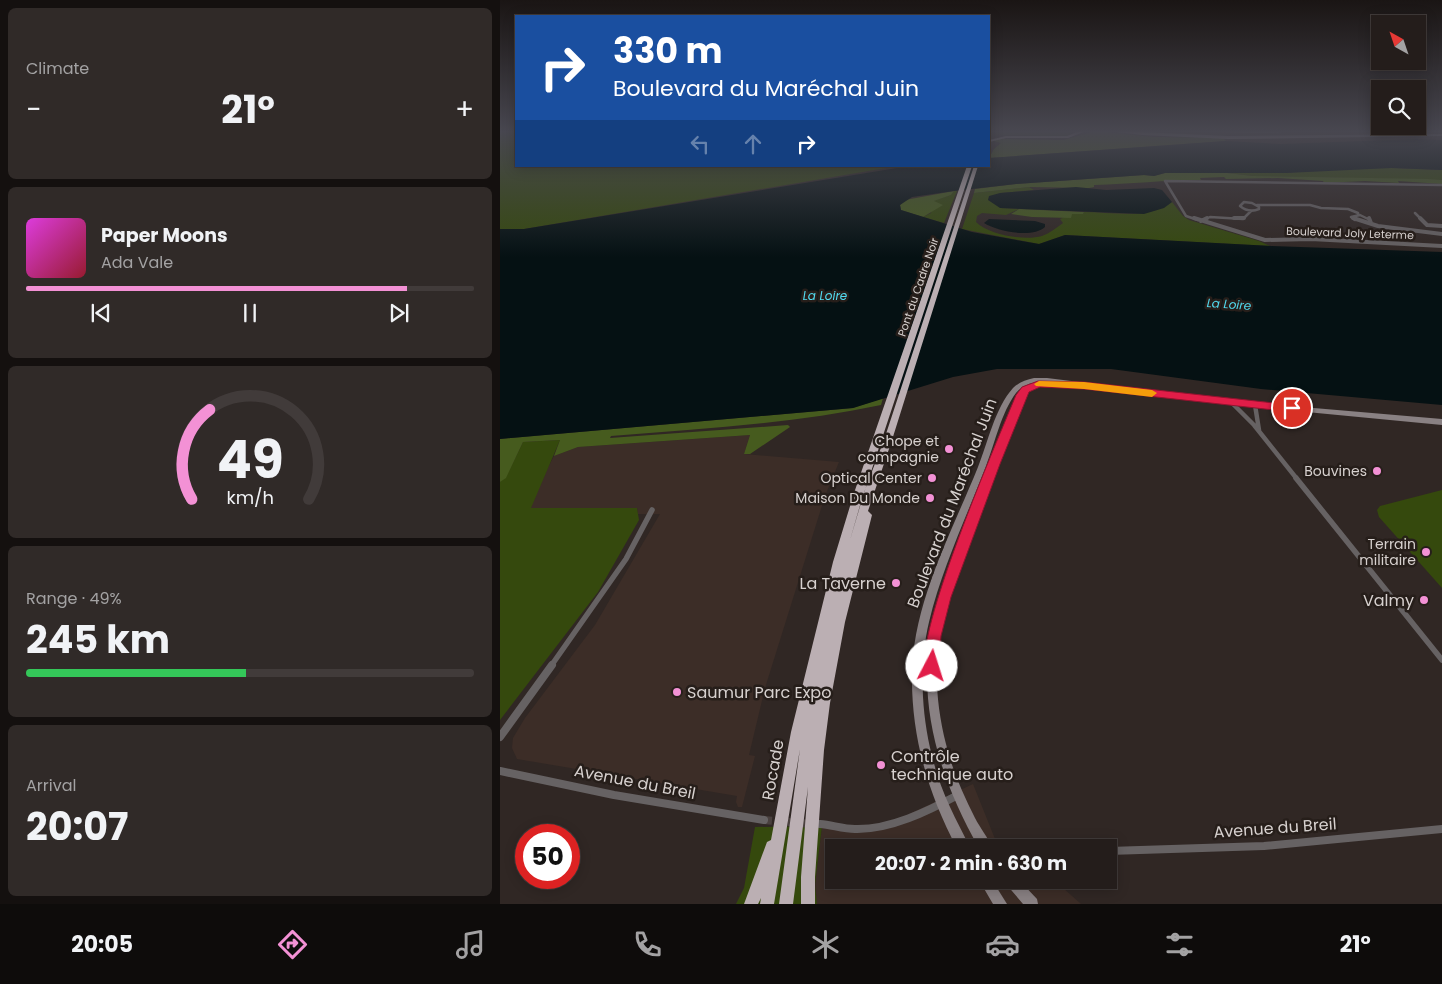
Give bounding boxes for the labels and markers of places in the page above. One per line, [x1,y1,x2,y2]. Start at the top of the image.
pin [1271,387,1313,429]
place label: Chope et compagnie [858,431,939,467]
marker: Chope et compagnie [943,443,955,455]
place label: Bouvines [1304,461,1367,481]
marker: Bouvines [1371,465,1383,477]
place label: Optical Center [820,468,922,488]
marker: Optical Center [926,472,938,484]
place label: Maison Du Monde [795,488,920,508]
marker: Maison Du Monde [924,492,936,504]
place label: Terrain militaire [1359,534,1416,570]
marker: Terrain militaire [1420,546,1432,558]
place label: La Taverne [800,572,886,595]
marker: La Taverne [890,577,902,589]
place label: Valmy [1363,589,1414,612]
marker: Valmy [1418,594,1430,606]
place label: Saumur Parc Expo [687,681,831,704]
marker: Saumur Parc Expo [671,686,683,698]
place label: Contrôle technique auto [891,745,1013,786]
marker: Contrôle technique auto [875,759,887,771]

